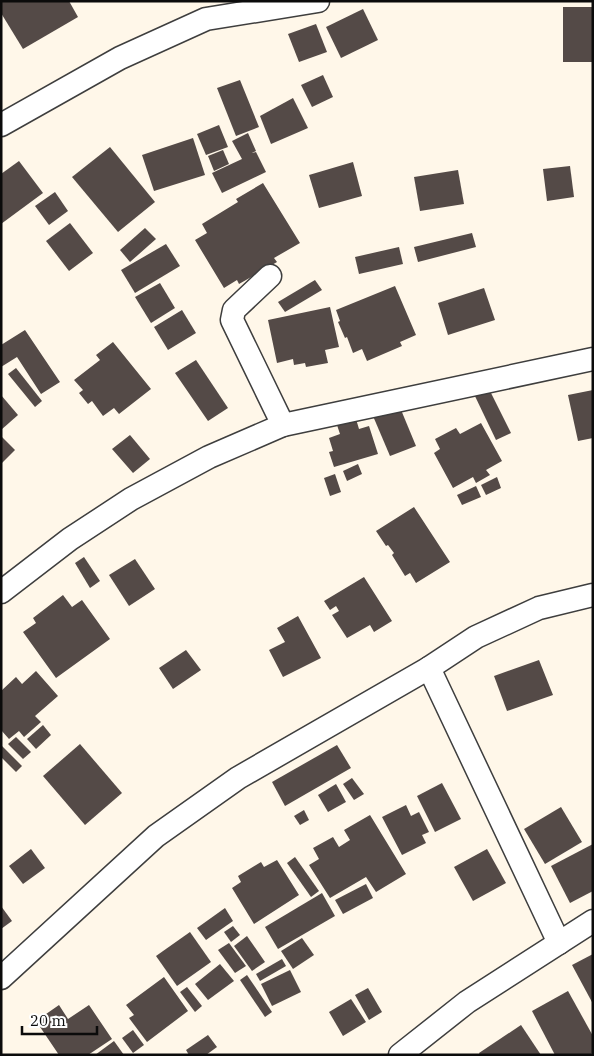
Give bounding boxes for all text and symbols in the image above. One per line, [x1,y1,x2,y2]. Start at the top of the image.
scale bar [22,1004,98,1036]
text: 20 m [30,1011,66,1030]

